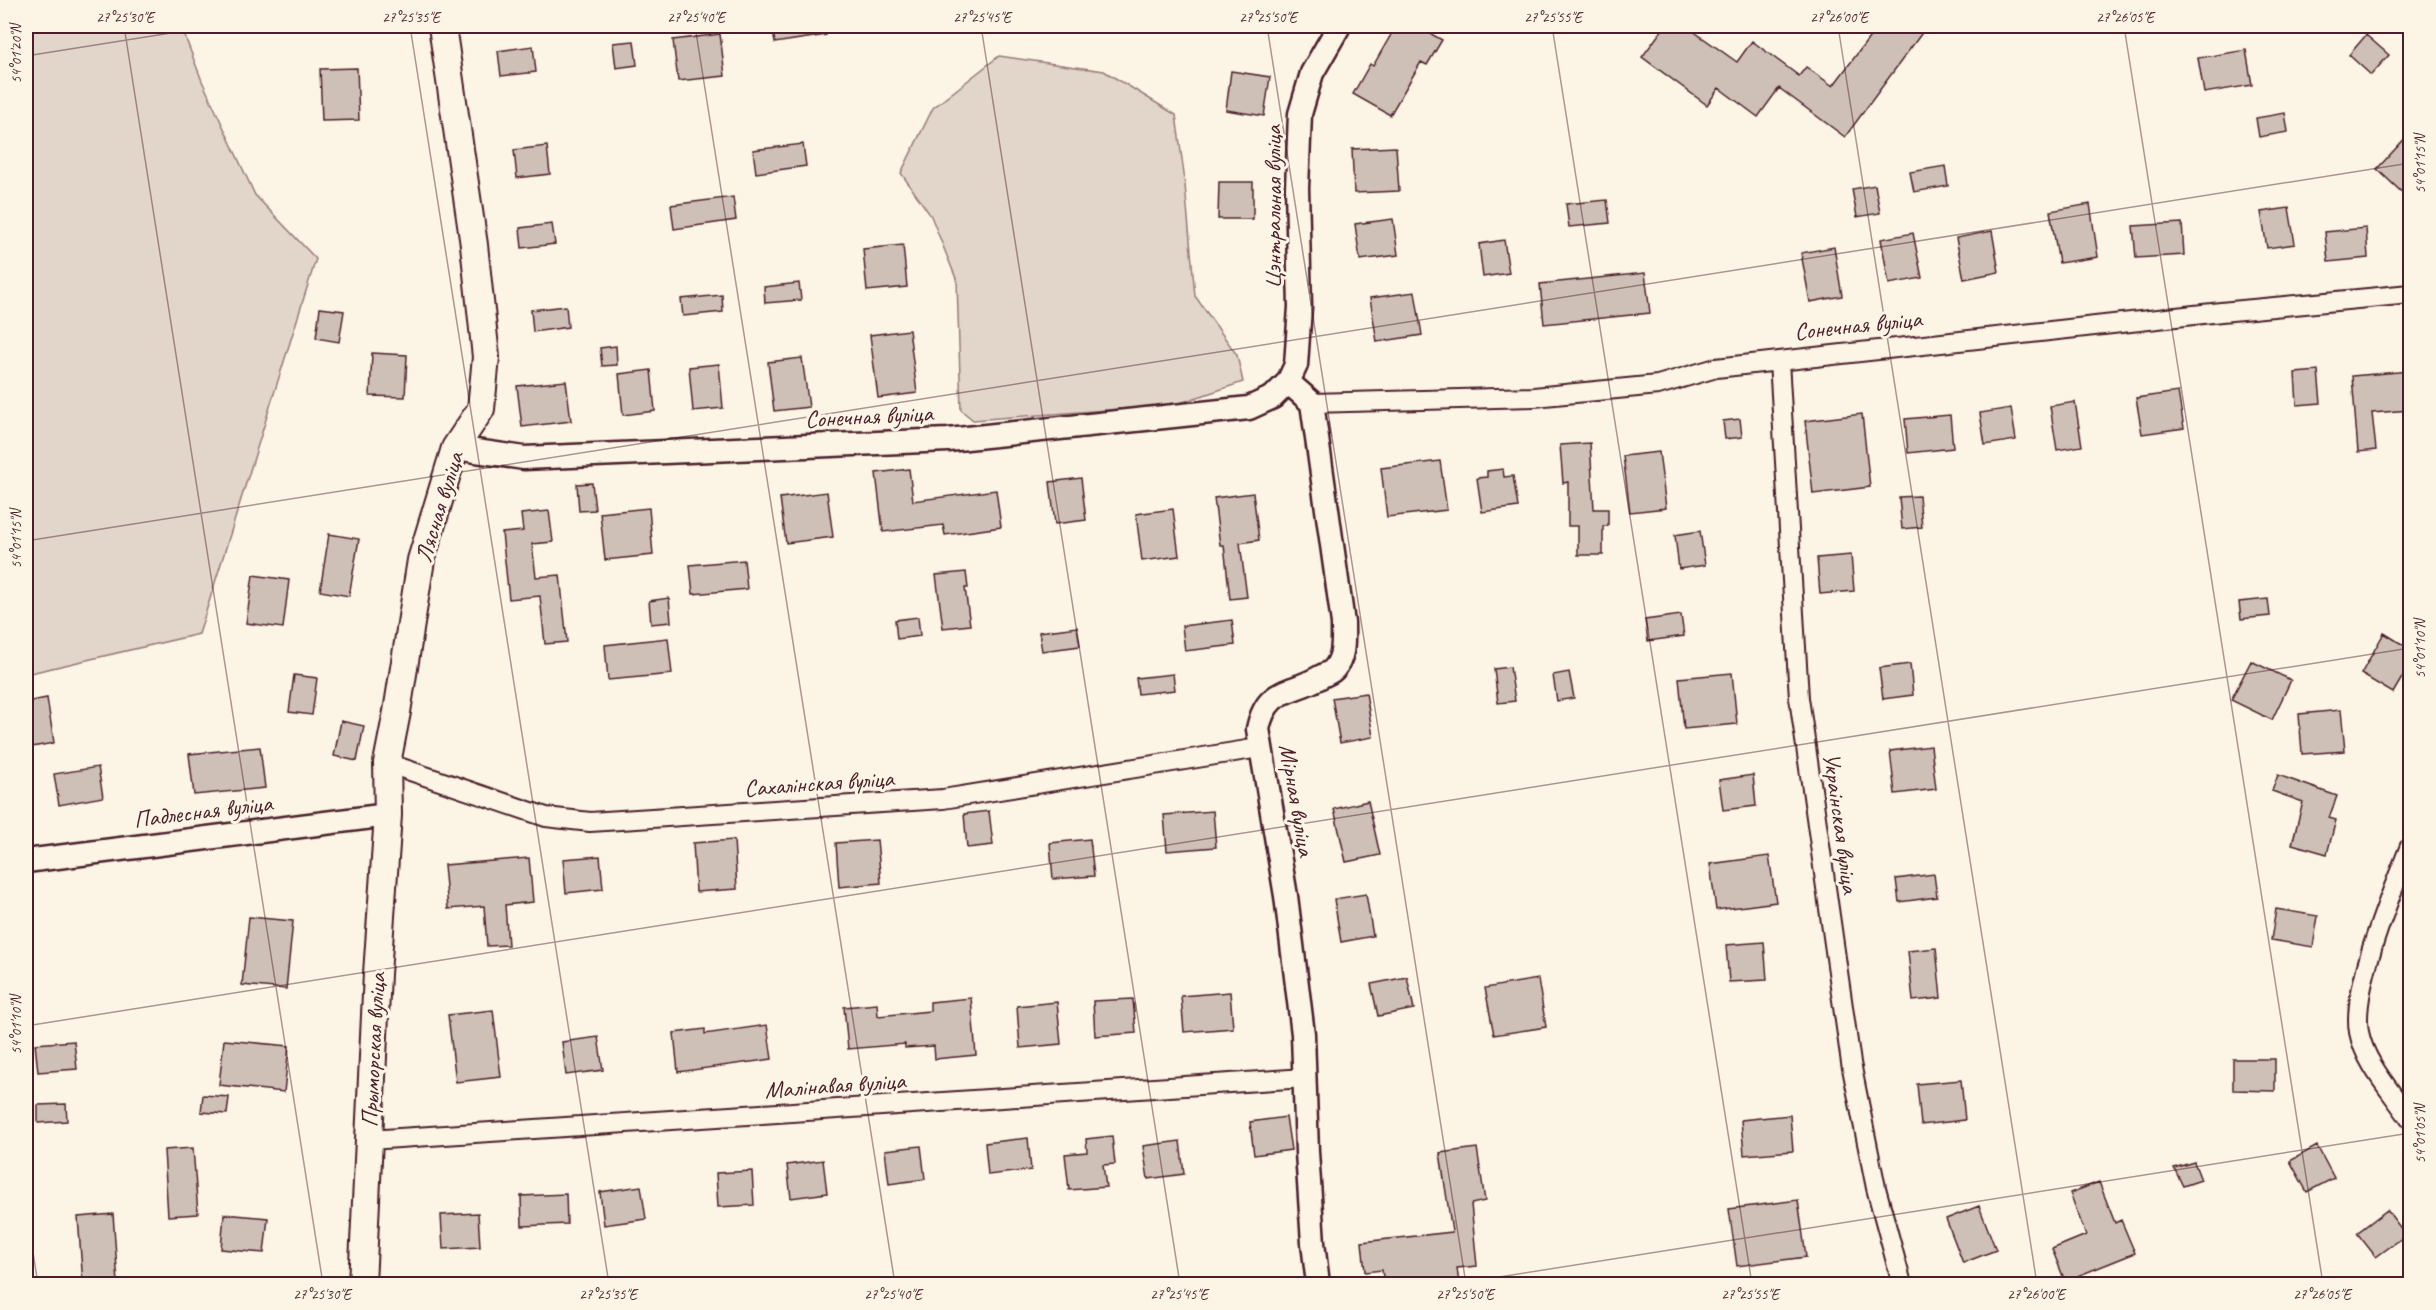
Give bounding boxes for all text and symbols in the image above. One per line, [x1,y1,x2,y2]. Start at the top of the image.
text: 27°25'30"E [96,8,156,27]
text: 27°25'35"E [382,8,442,27]
text: 27°25'40"E [667,8,727,27]
text: 27°25'45"E [953,8,1013,27]
text: 27°25'50"E [1239,8,1299,27]
text: 27°25'55"E [1524,8,1584,27]
text: 27°26'00"E [1810,8,1870,27]
text: 27°26'05"E [2096,8,2156,27]
text: 54°01'20"N [7,21,26,84]
street label: Цэнтральная вуліца [1258,124,1288,289]
text: 54°01'15"N [2411,131,2430,194]
street label: Сонечная вуліца [1793,303,1925,347]
street label: Сонечная вуліца [804,398,935,434]
street label: Лясная вуліца [408,447,470,566]
text: 54°01'15"N [7,506,26,569]
text: 54°01'10"N [2411,616,2430,679]
street label: Мірная вуліца [1272,742,1322,860]
street label: Украінская вуліца [1816,751,1866,897]
street label: Сахалінская вуліца [743,763,896,803]
street label: Падлесная вуліца [132,787,275,834]
street label: Прыморская вуліца [354,971,392,1128]
text: 54°01'10"N [7,992,26,1055]
street label: Малінавая вуліца [764,1065,908,1105]
text: 54°01'05"N [2411,1101,2430,1164]
text: 27°25'30"E [293,1285,353,1304]
text: 27°25'35"E [579,1285,639,1304]
text: 27°25'40"E [864,1285,924,1304]
text: 27°25'45"E [1150,1285,1210,1304]
text: 27°25'50"E [1436,1285,1496,1304]
text: 27°25'55"E [1721,1285,1781,1304]
text: 27°26'00"E [2007,1285,2067,1304]
text: 27°26'05"E [2293,1285,2353,1304]

